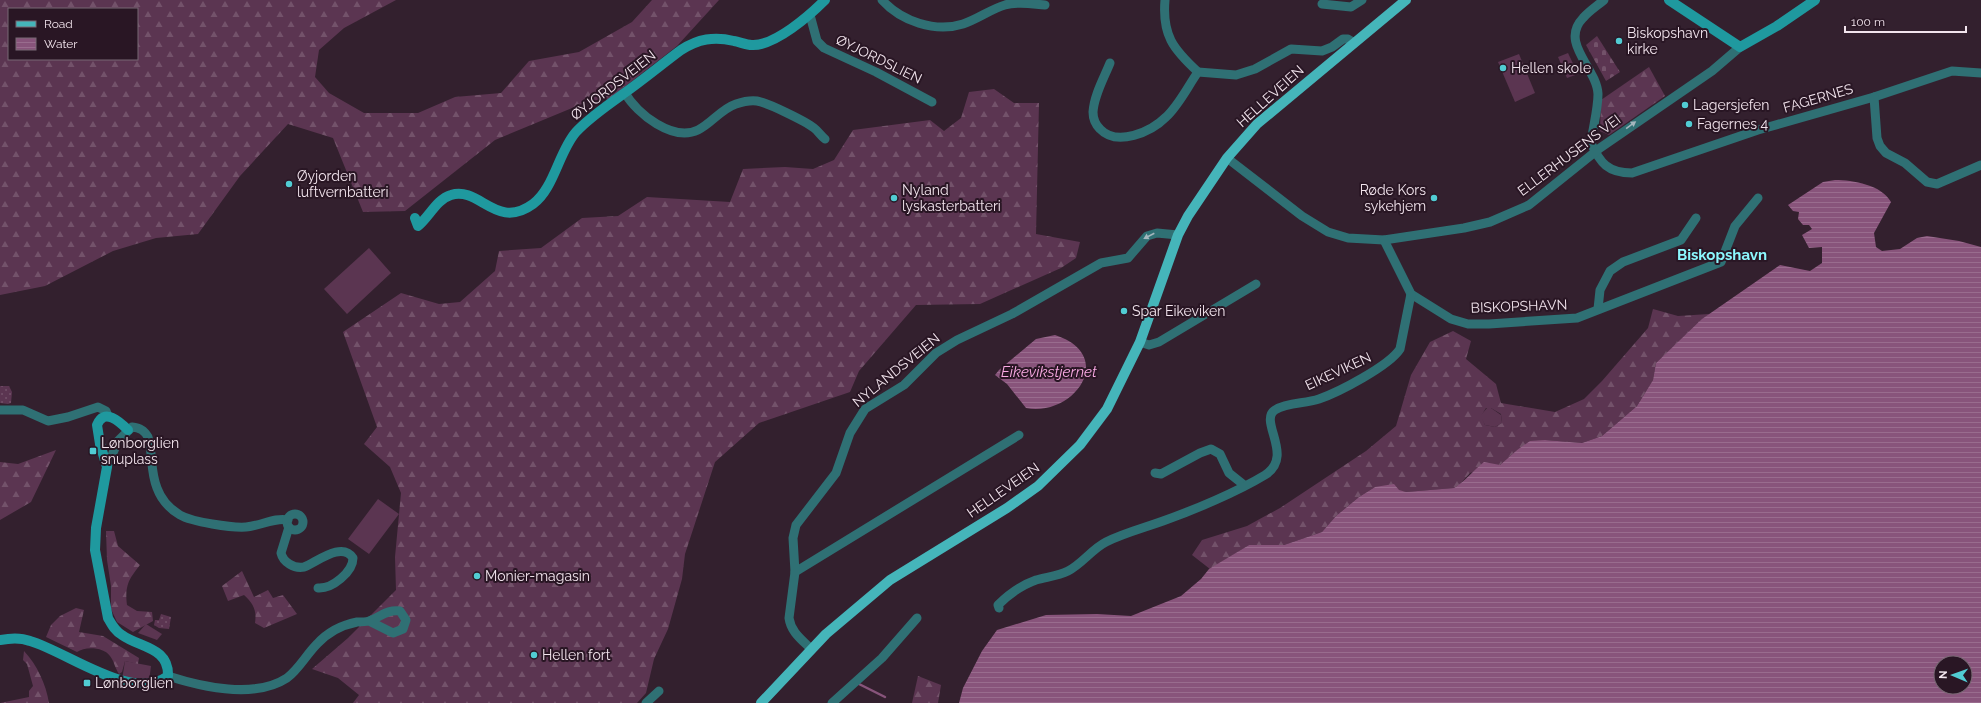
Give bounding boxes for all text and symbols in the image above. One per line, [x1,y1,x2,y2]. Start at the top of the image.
legend [8,8,138,60]
scale bar [1845,8,1966,34]
text: 100 m [1851,15,1885,29]
text: Road [44,17,73,31]
place label: Biskopshavn kirke [1627,25,1708,57]
street label: ØYJORDSLIEN [833,31,925,87]
marker: Biskopshavn kirke [1614,36,1624,46]
text: Water [44,37,78,51]
street label: ØYJORDSVEIEN [567,47,659,123]
place label: Hellen skole [1511,60,1591,76]
street label: HELLEVEIEN [1233,62,1307,130]
marker: Hellen skole [1498,63,1508,73]
street label: FAGERNES [1781,80,1855,116]
place label: Lagersjefen [1693,97,1769,113]
marker: Lagersjefen [1680,100,1690,110]
street label: ELLERHUSENS VEI [1515,111,1623,199]
place label: Fagernes 4 [1697,116,1768,132]
marker: Fagernes 4 [1684,119,1694,129]
one-way arrow [1626,121,1636,129]
place label: Øyjorden luftvernbatteri [297,168,389,200]
marker: Øyjorden luftvernbatteri [284,179,294,189]
place label: Nyland lyskasterbatteri [902,182,1001,214]
place label: Røde Kors sykehjem [1360,182,1426,214]
marker: Nyland lyskasterbatteri [889,193,899,203]
marker: Røde Kors sykehjem [1429,193,1439,203]
one-way arrow [1143,233,1155,239]
district label: Biskopshavn [1677,246,1767,264]
street label: BISKOPSHAVN [1470,296,1568,316]
place label: Spar Eikeviken [1132,303,1226,319]
marker: Spar Eikeviken [1119,306,1129,316]
street label: NYLANDSVEIEN [849,330,943,410]
street label: EIKEVIKEN [1303,349,1373,393]
water label: Eikevikstjernet [1001,363,1097,381]
place label: Lønborglien snuplass [101,435,179,467]
marker: Lønborglien snuplass [88,446,98,456]
street label: HELLEVEIEN [964,459,1042,521]
place label: Monier-magasin [485,568,590,584]
marker: Monier-magasin [472,571,482,581]
place label: Hellen fort [542,647,611,663]
marker: Hellen fort [529,650,539,660]
north arrow [1933,655,1973,695]
text: N [1937,670,1950,679]
place label: Lønborglien [95,675,173,691]
marker: Lønborglien [82,678,92,688]

